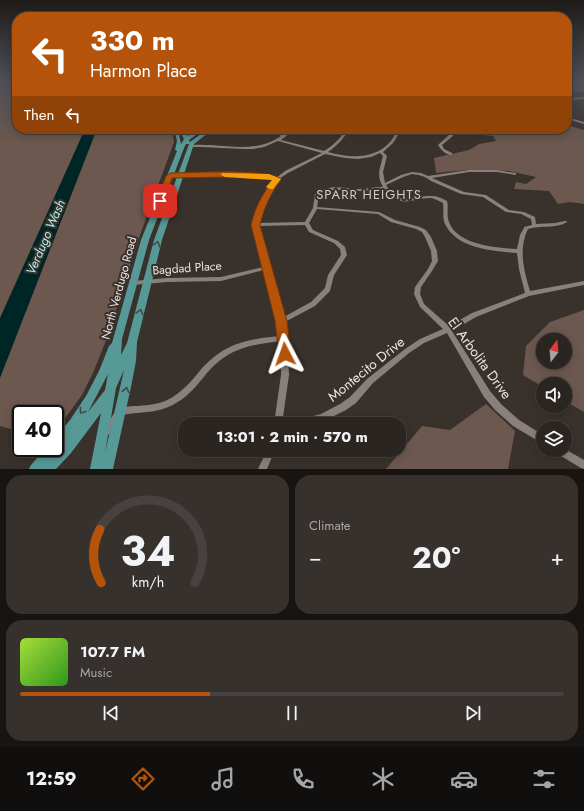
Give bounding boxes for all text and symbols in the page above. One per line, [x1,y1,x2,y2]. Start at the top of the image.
text: 330 m [90,20,175,61]
icon: left [24,28,76,80]
text: Harmon Place [90,58,197,84]
text: Then [24,104,54,126]
icon: left [62,104,84,126]
pin [143,184,177,218]
district label: SPARR HEIGHTS [316,185,422,204]
icon: arrive [149,190,171,212]
water label: Verdugo Wash [21,196,70,278]
street label: North Verdugo Road [97,234,141,342]
one-way arrow [152,241,161,248]
street label: Bagdad Place [152,257,222,279]
one-way arrow [135,309,143,315]
street label: El Arbolita Drive [443,313,517,403]
street label: Montecito Drive [323,332,409,406]
position arrow [264,333,306,375]
north arrow [536,333,572,369]
map controls [536,333,572,457]
button: sound [536,377,572,413]
one-way arrow [121,387,129,393]
speed limit sign: 40 [12,405,64,457]
one-way arrow [80,407,87,414]
button: layers [536,421,572,457]
text: 13:01 · 2 min · 570 m [216,426,368,448]
text: Climate [309,516,350,535]
text: 34 [120,520,175,581]
text: 20° [412,536,460,579]
text: − [309,541,322,573]
text: + [550,541,564,573]
text: km/h [131,571,164,591]
text: 107.7 FM [80,641,145,663]
text: Music [80,663,112,682]
icon: previous [100,702,122,724]
icon: pause [281,702,303,724]
icon: next [462,702,484,724]
icon: directions [129,765,157,793]
icon: music [209,765,237,793]
icon: phone [289,765,317,793]
icon: climate [369,765,397,793]
icon: car [450,765,478,793]
icon: filters [530,765,558,793]
text: 12:59 [26,766,77,792]

